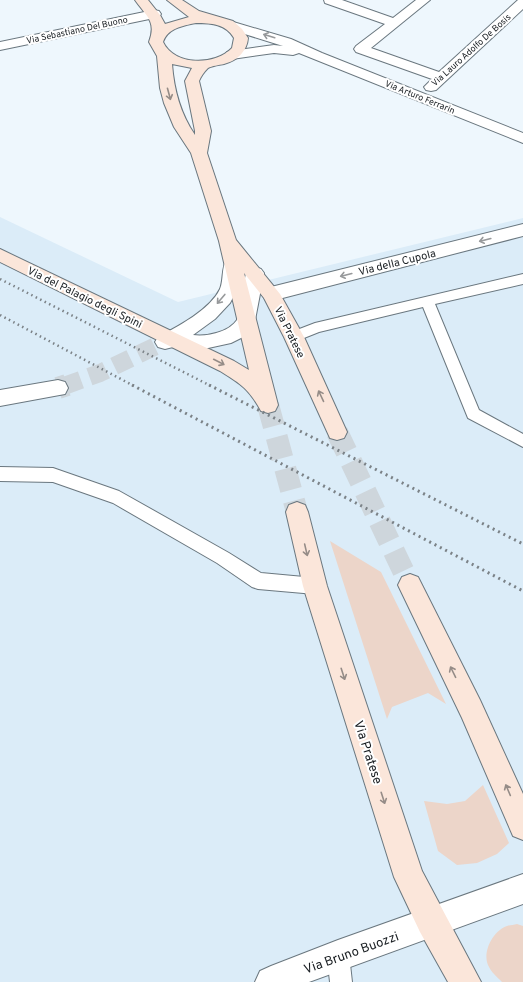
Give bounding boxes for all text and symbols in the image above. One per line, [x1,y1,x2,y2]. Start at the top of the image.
street label: Via Lauro Adolfo De Bosis [429,12,513,89]
street label: Via Sebastiano Del Buono [25,14,129,47]
one-way arrow [262,32,275,39]
street label: Via Arturo Ferrarin [383,78,457,117]
one-way arrow [166,88,173,101]
one-way arrow [479,236,492,244]
street label: Via della Cupola [357,247,438,279]
street label: Via del Palagio degli Spini [25,264,144,332]
one-way arrow [339,272,352,280]
one-way arrow [217,293,226,304]
street label: Via Pratese [271,304,308,361]
one-way arrow [212,359,224,366]
one-way arrow [317,391,324,403]
one-way arrow [303,543,311,556]
one-way arrow [449,667,456,679]
one-way arrow [340,668,348,680]
street label: Via Pratese [349,719,385,786]
one-way arrow [504,785,511,797]
one-way arrow [380,792,388,804]
street label: Via Bruno Buozzi [302,929,401,978]

